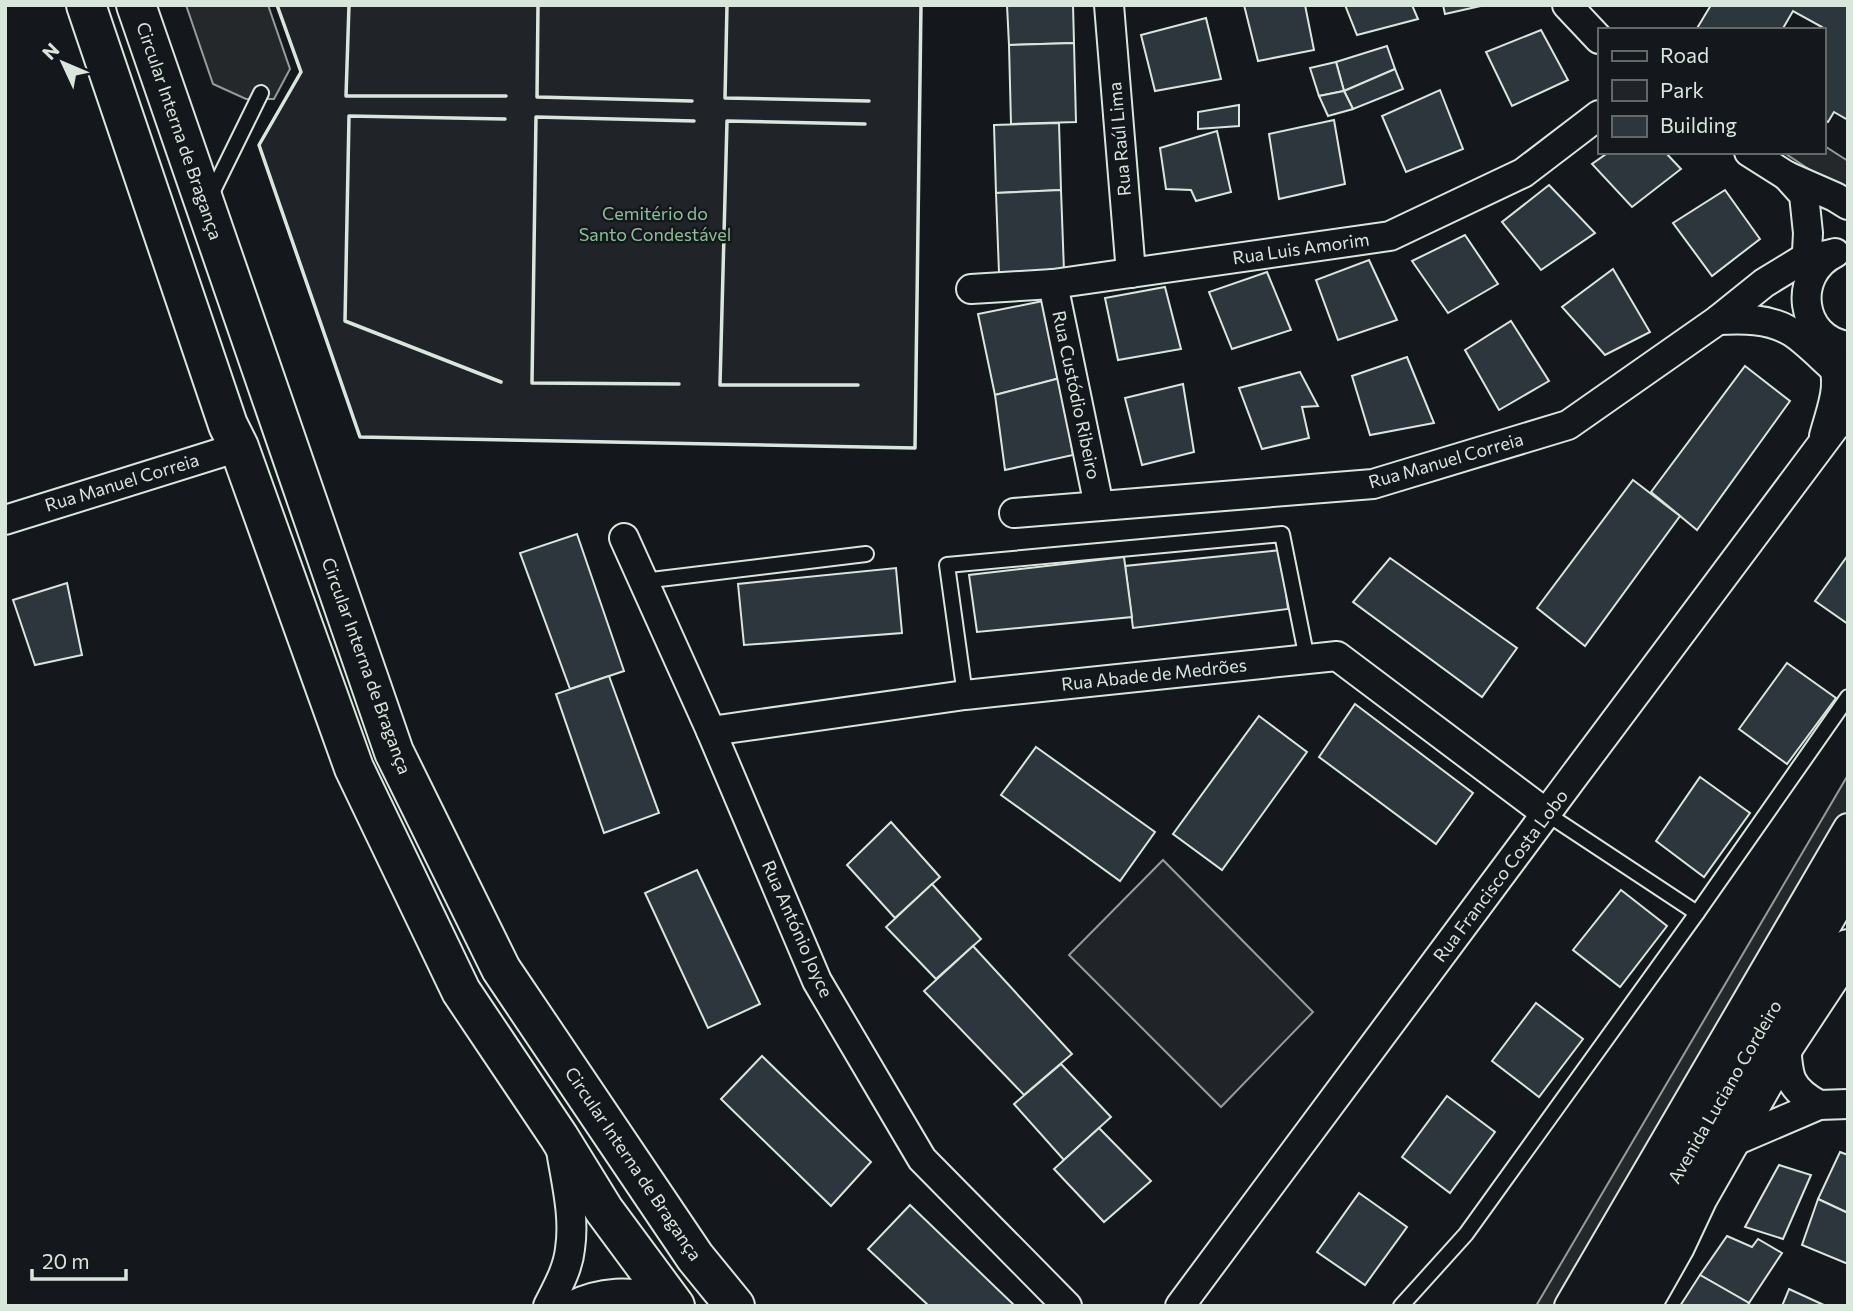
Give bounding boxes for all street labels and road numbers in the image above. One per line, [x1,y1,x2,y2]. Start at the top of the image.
street label: Circular Interna de Bragança [132,19,228,242]
street label: Rua Raúl Lima [1103,81,1135,197]
street label: Rua Luis Amorim [1231,228,1371,268]
street label: Rua Custódio Ribeiro [1048,309,1106,481]
street label: Rua Manuel Correia [1366,427,1526,493]
street label: Rua Manuel Correia [42,448,201,516]
street label: Circular Interna de Bragança [317,554,416,777]
street label: Rua Abade de Medrões [1060,653,1248,695]
street label: Rua Francisco Costa Lobo [1428,785,1572,966]
street label: Rua António Joyce [758,857,838,1001]
street label: Avenida Luciano Cordeiro [1663,996,1786,1187]
street label: Circular Interna de Bragança [561,1062,707,1264]

